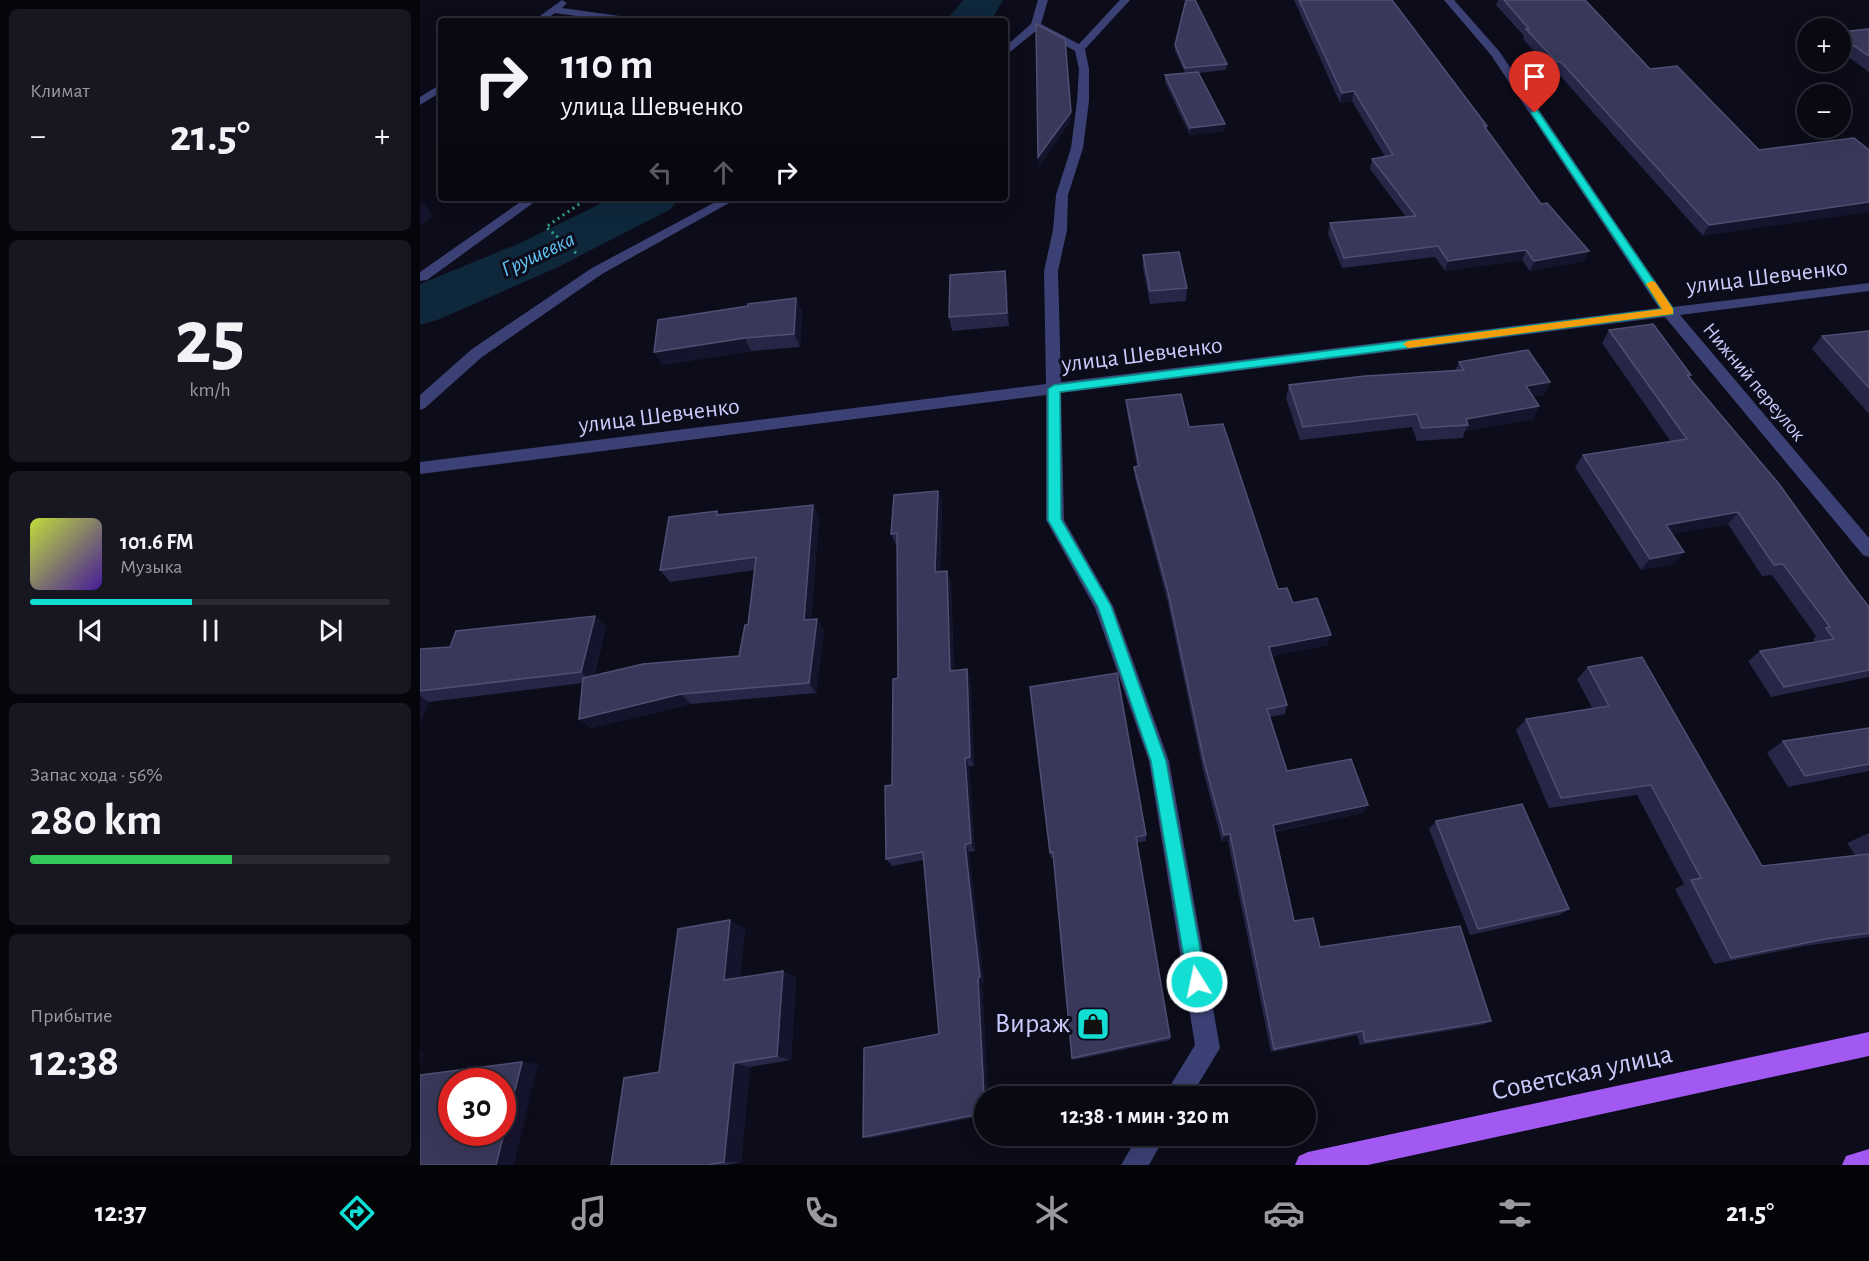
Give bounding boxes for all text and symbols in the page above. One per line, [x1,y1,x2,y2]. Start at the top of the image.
map controls [1797,18,1851,138]
button: + [1797,18,1851,72]
icon: right [462,42,540,120]
text: 110 m [561,44,653,86]
pin [1509,51,1560,113]
icon: arrive [1518,60,1551,93]
text: Климат [30,81,90,101]
button: − [1797,84,1851,138]
text: улица Шевченко [561,93,743,120]
text: 21.5° [170,114,250,159]
text: − [30,120,46,153]
text: + [374,120,390,153]
icon: left [644,156,677,189]
icon: ahead [707,156,740,189]
icon: right [770,156,803,189]
water label: Грушевка [498,228,578,281]
street label: улица Шевченко [1684,255,1849,299]
text: 25 [175,300,245,378]
street label: Нижний переулок [1699,319,1809,445]
street label: улица Шевченко [1059,333,1224,377]
text: km/h [189,380,231,400]
street label: улица Шевченко [576,394,741,438]
text: 101.6 FM [120,531,194,553]
text: Музыка [120,557,182,577]
icon: previous [74,614,107,647]
icon: pause [194,614,227,647]
icon: next [314,614,347,647]
text: Запас хода · 56% [30,765,163,785]
text: 280 km [30,798,162,843]
position arrow [1165,950,1229,1014]
text: Прибытие [30,1006,112,1026]
shop icon: Вираж [1075,1006,1111,1042]
place label: Вираж [995,1010,1070,1038]
text: 12:38 [30,1039,119,1084]
street label: Советская улица [1489,1040,1675,1106]
speed limit sign: 30 [438,1068,516,1146]
text: 12:38 · 1 мин · 320 m [1061,1105,1229,1127]
icon: directions [336,1192,378,1234]
icon: music [568,1192,610,1234]
icon: phone [800,1192,842,1234]
icon: climate [1031,1192,1073,1234]
icon: car [1263,1192,1305,1234]
icon: filters [1494,1192,1536,1234]
text: 12:37 [95,1199,147,1226]
text: 21.5° [1726,1199,1774,1226]

